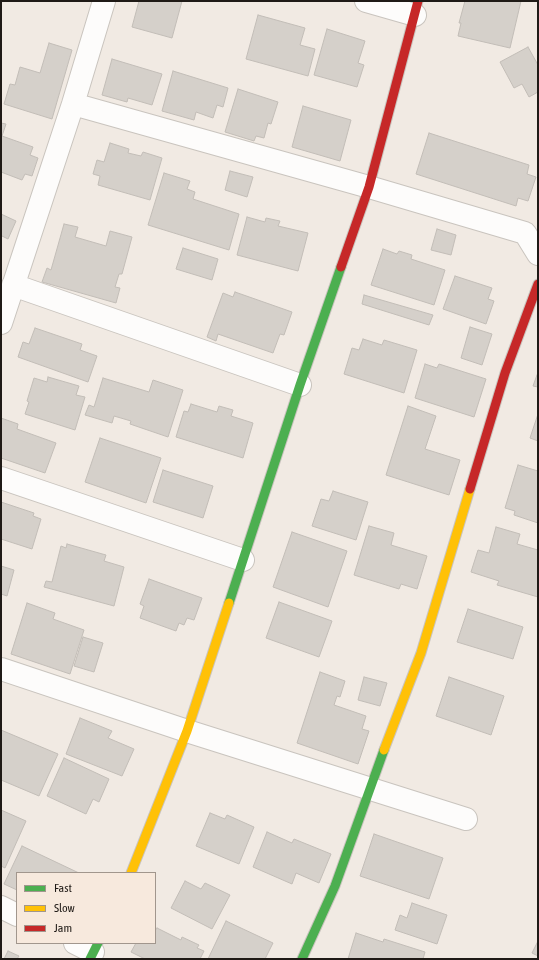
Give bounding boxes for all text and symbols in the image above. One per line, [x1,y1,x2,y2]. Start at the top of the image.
legend [16,872,156,944]
text: Fast [54,881,72,895]
text: Slow [54,901,75,915]
text: Jam [54,921,72,935]

